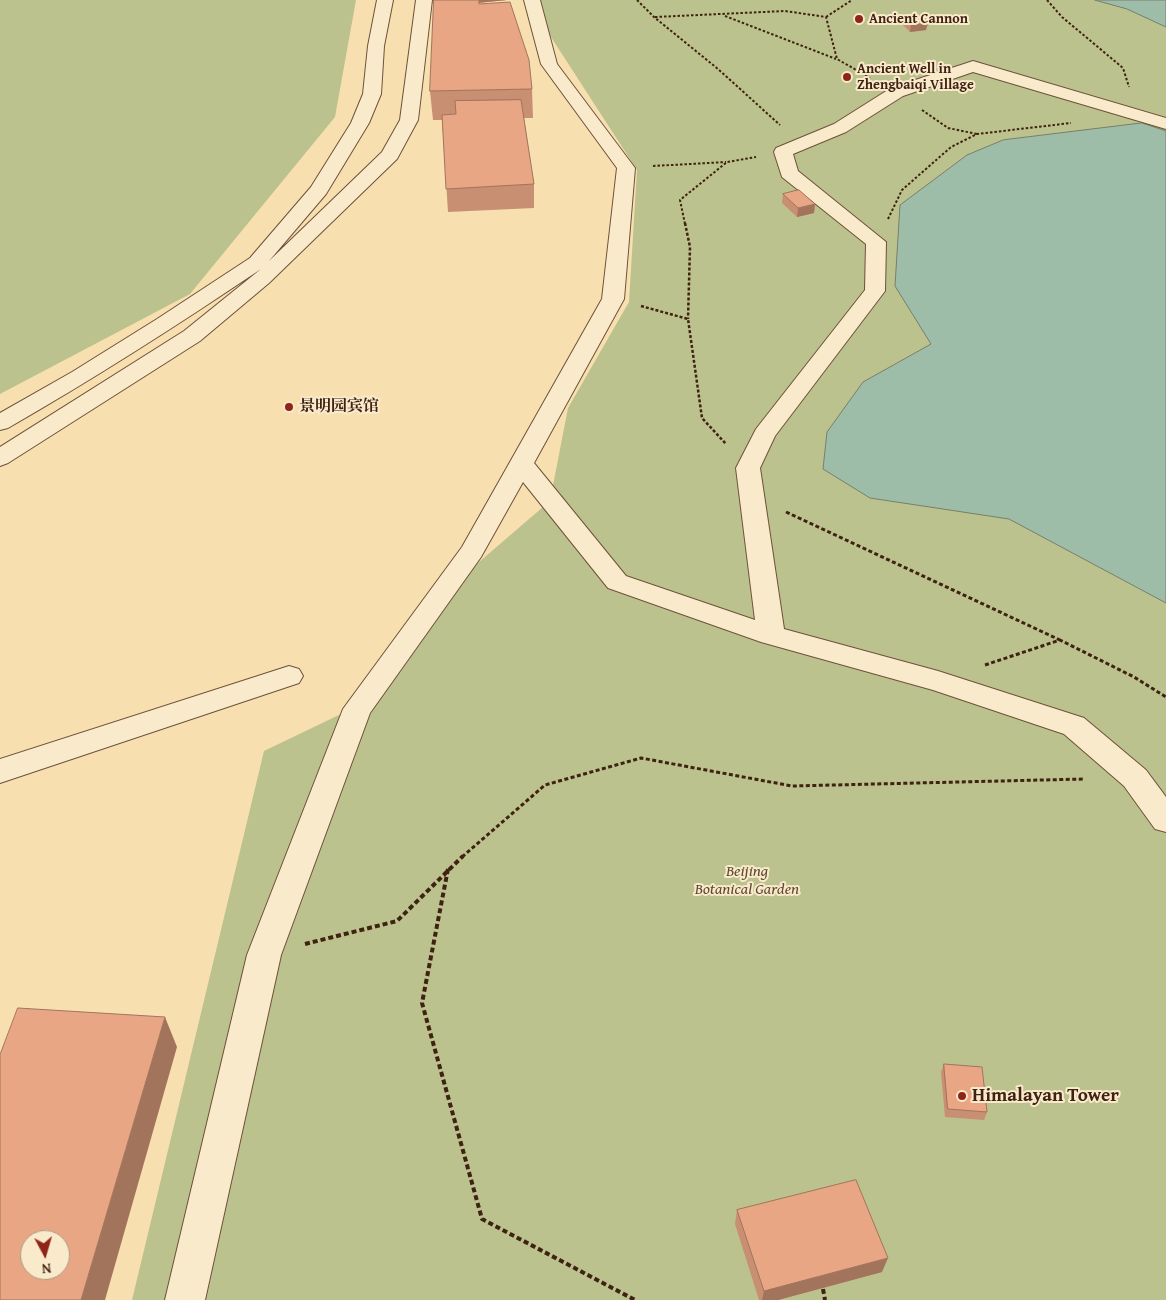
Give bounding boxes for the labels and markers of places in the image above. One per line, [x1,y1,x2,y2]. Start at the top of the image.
place label: Ancient Cannon [869,11,968,27]
marker: Ancient Cannon [853,13,865,25]
place label: Ancient Well in Zhengbaiqi Village [857,61,974,94]
marker: Ancient Well in Zhengbaiqi Village [841,71,853,83]
place label: 景明园宾馆 [299,397,379,417]
marker: 景明园宾馆 [283,401,295,413]
place label: Himalayan Tower [972,1085,1119,1107]
marker: Himalayan Tower [956,1090,968,1102]

